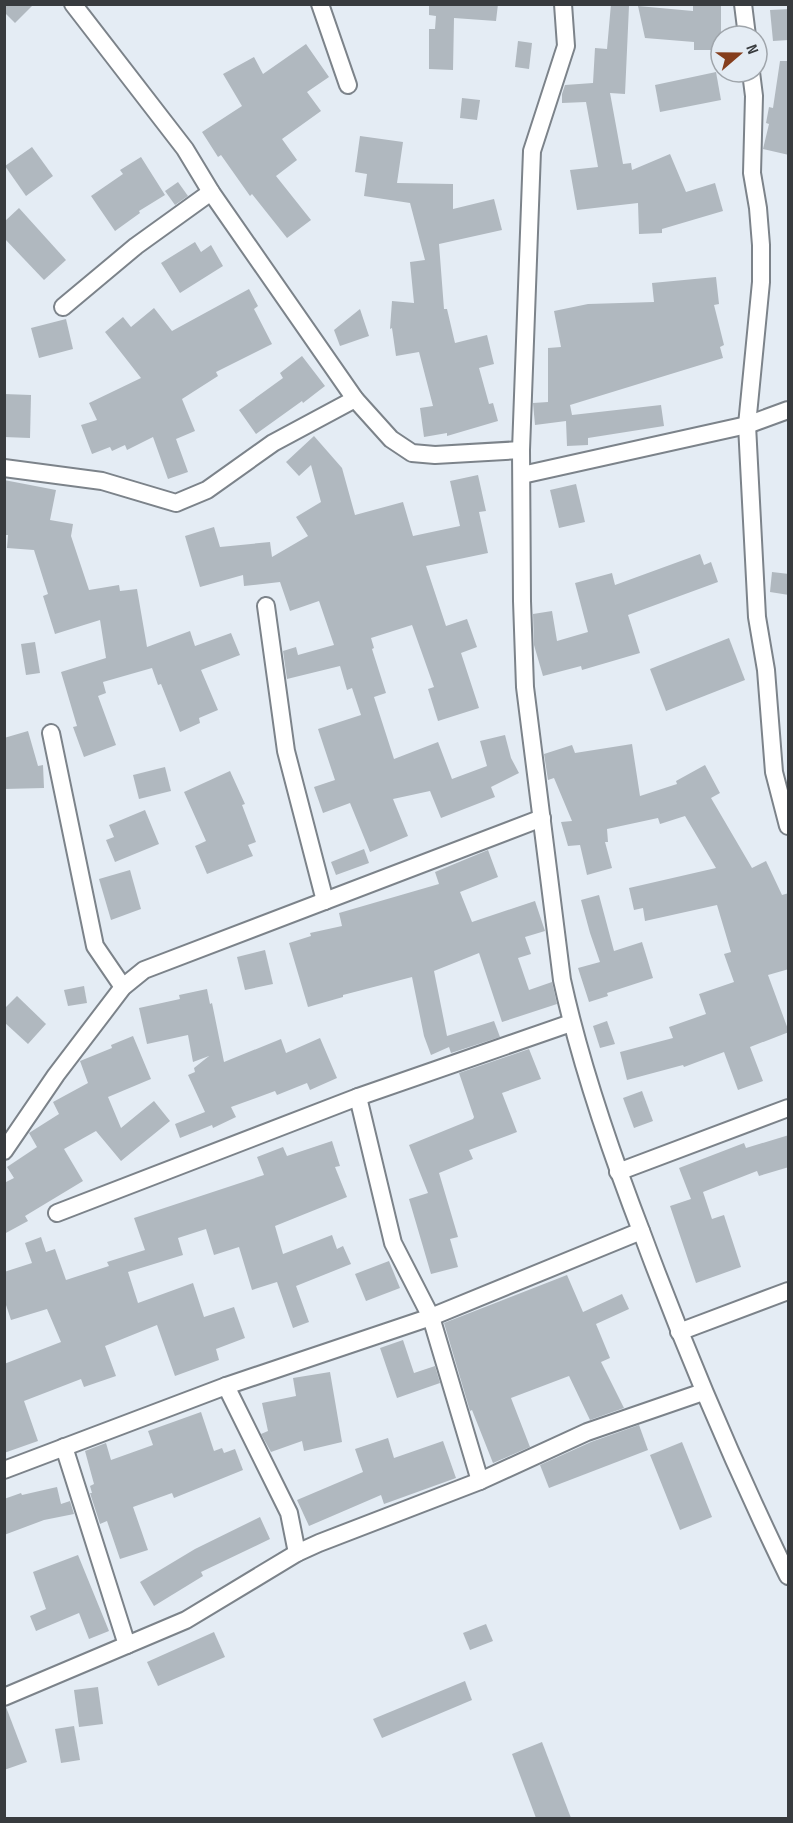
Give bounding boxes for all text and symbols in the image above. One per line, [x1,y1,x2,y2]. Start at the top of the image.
north arrow [709,24,769,84]
text: N [741,42,762,57]

